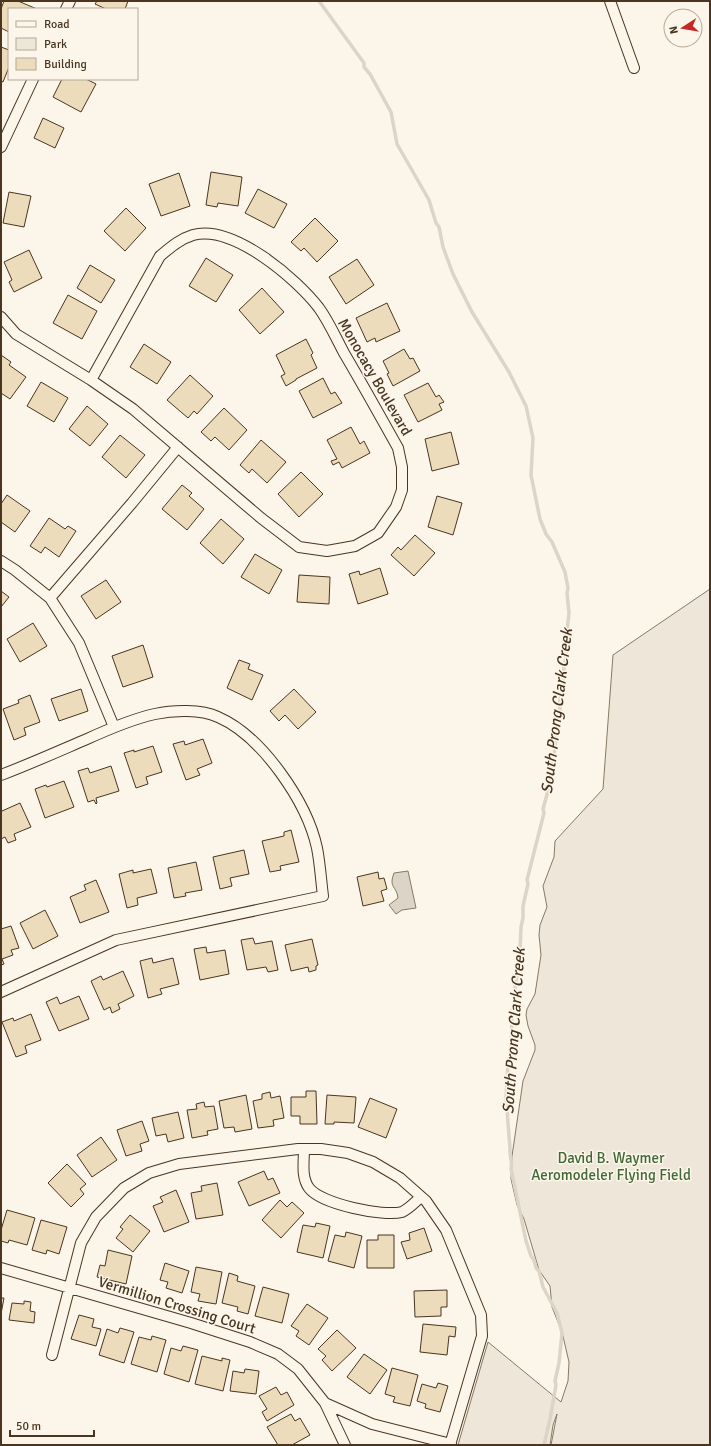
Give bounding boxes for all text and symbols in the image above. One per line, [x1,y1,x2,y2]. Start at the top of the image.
legend [8,8,138,80]
north arrow [663,8,703,48]
text: Road [44,17,70,32]
text: N [667,25,681,35]
text: Park [44,37,67,52]
text: Building [44,57,87,72]
street label: Monocacy Boulevard [334,315,416,439]
water label: South Prong Clark Creek [537,625,577,795]
water label: South Prong Clark Creek [498,945,530,1115]
park label: David B. Waymer Aeromodeler Flying Field [531,1149,691,1184]
street label: Vermillion Crossing Court [96,1272,258,1338]
scale bar [10,1412,94,1438]
text: 50 m [16,1419,41,1434]

